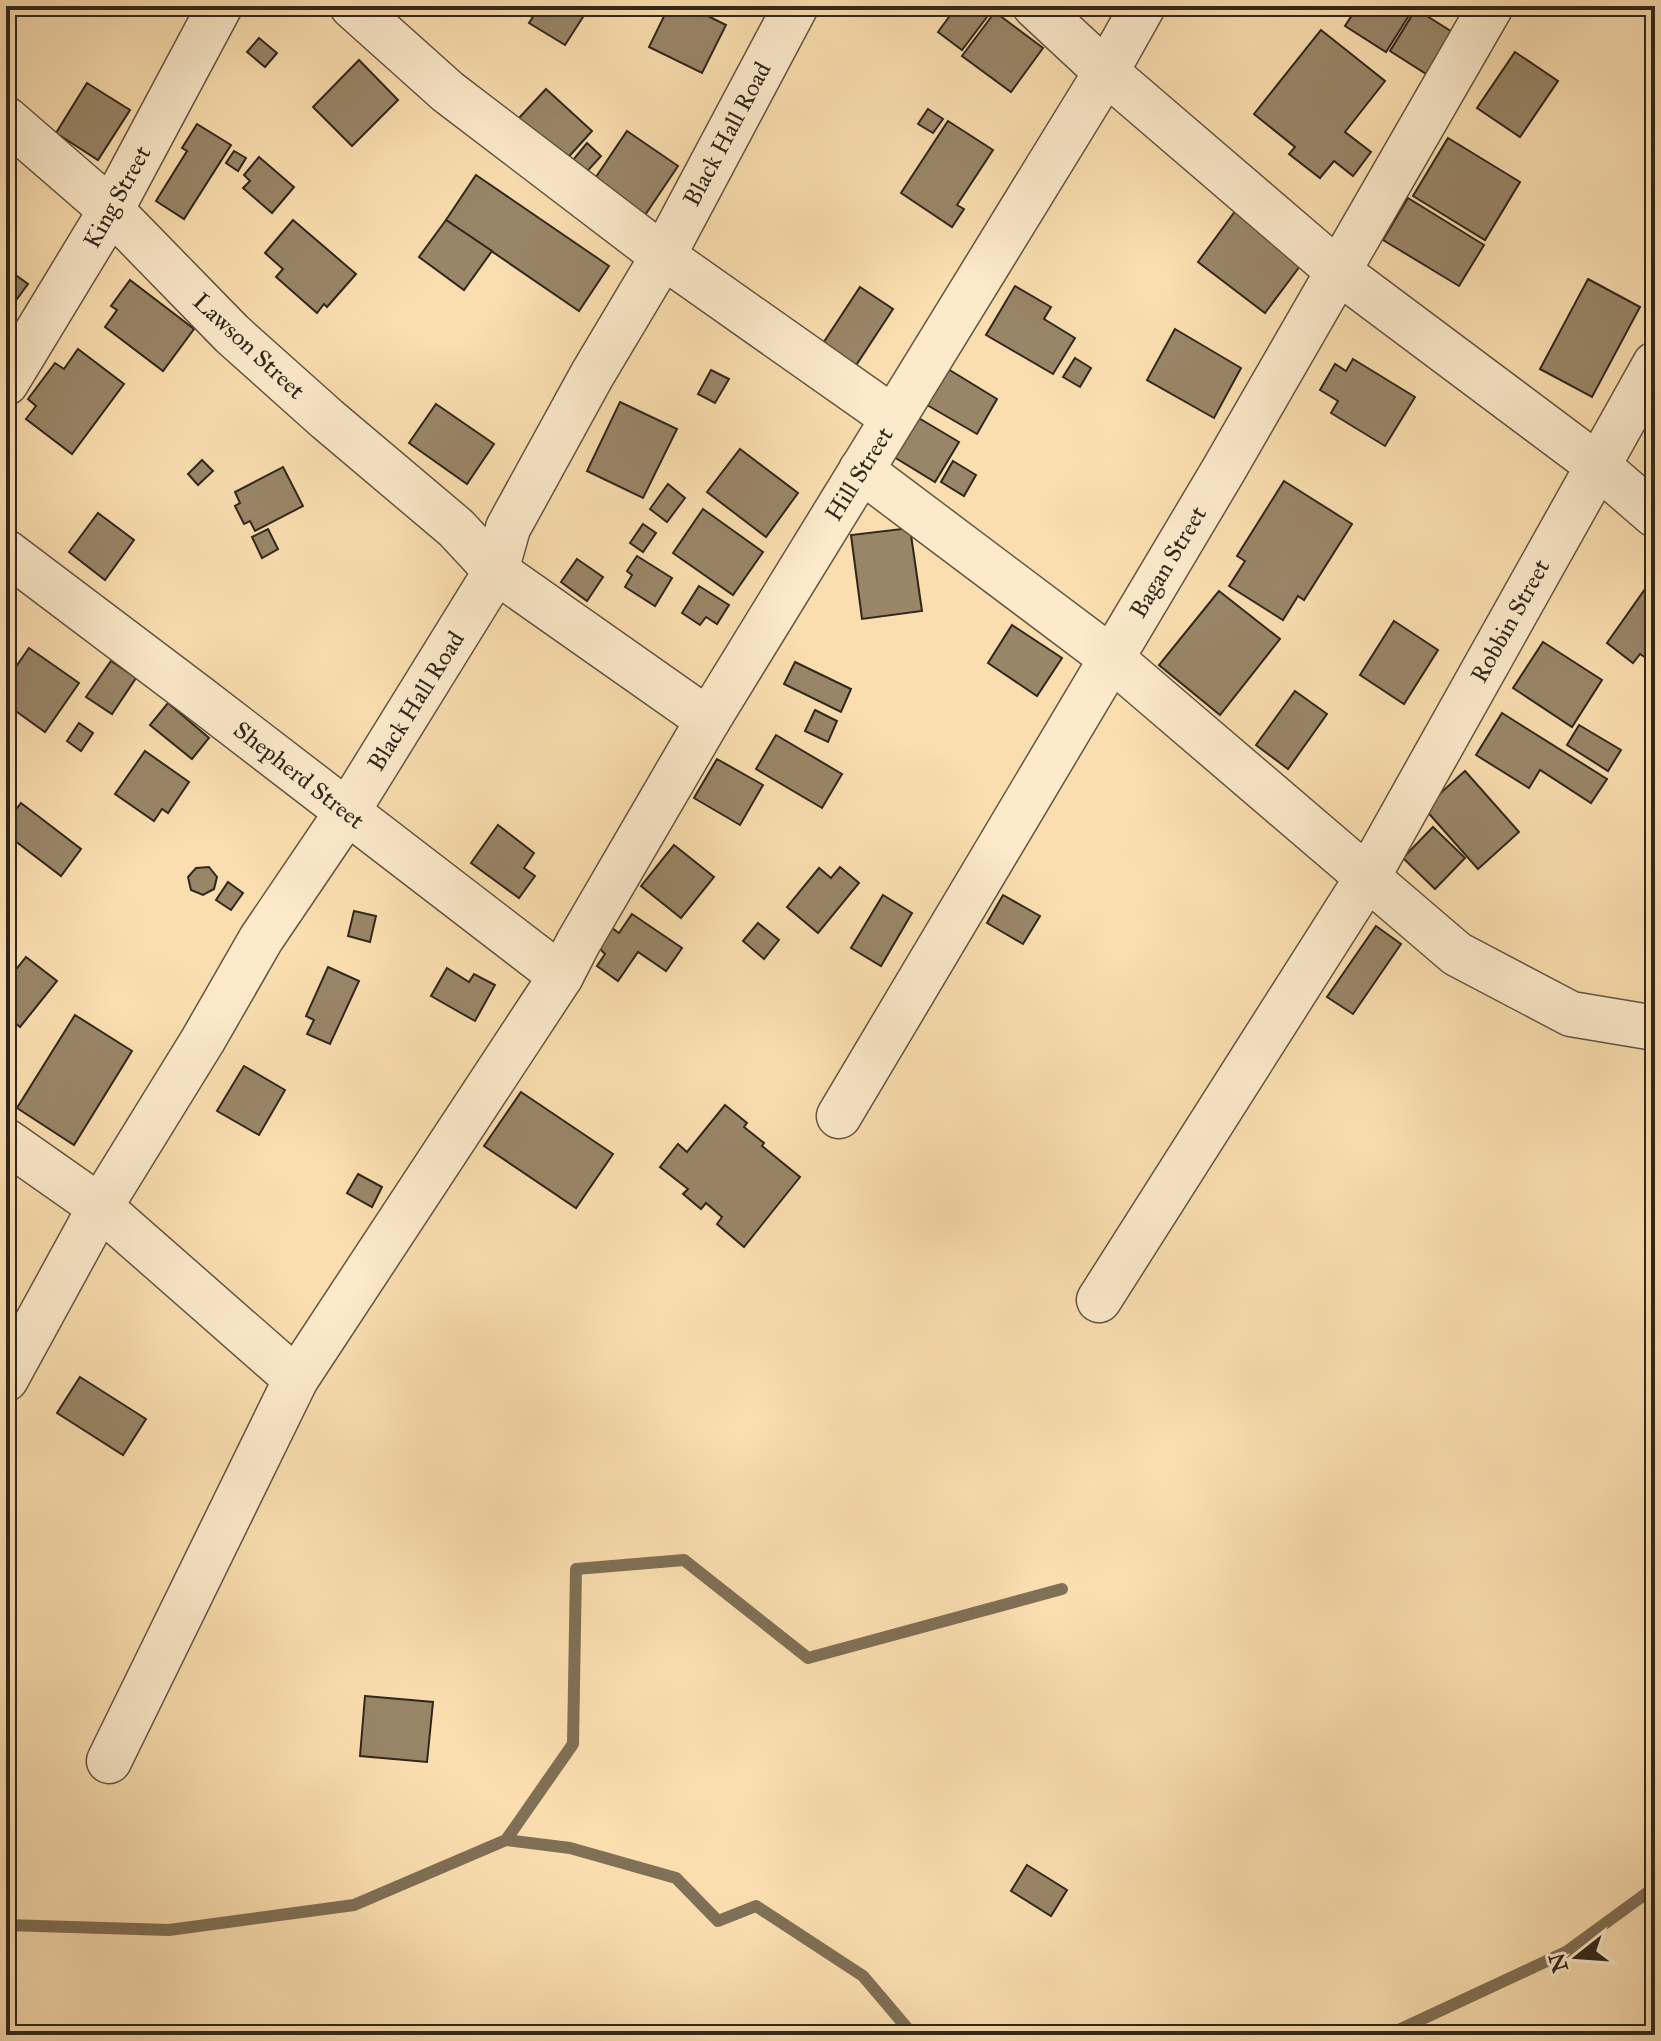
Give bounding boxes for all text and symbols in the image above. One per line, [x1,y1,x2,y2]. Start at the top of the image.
street label: Black Hall Road [676,57,778,211]
street label: King Street [77,140,158,254]
street label: Lawson Street [187,287,312,406]
street label: Hill Street [818,421,900,527]
street label: Bagan Street [1123,500,1213,623]
street label: Robbin Street [1464,554,1556,688]
street label: Black Hall Road [361,626,471,776]
street label: Shepherd Street [228,715,371,836]
north arrow [1537,1917,1617,1997]
text: N [1543,1950,1574,1976]

